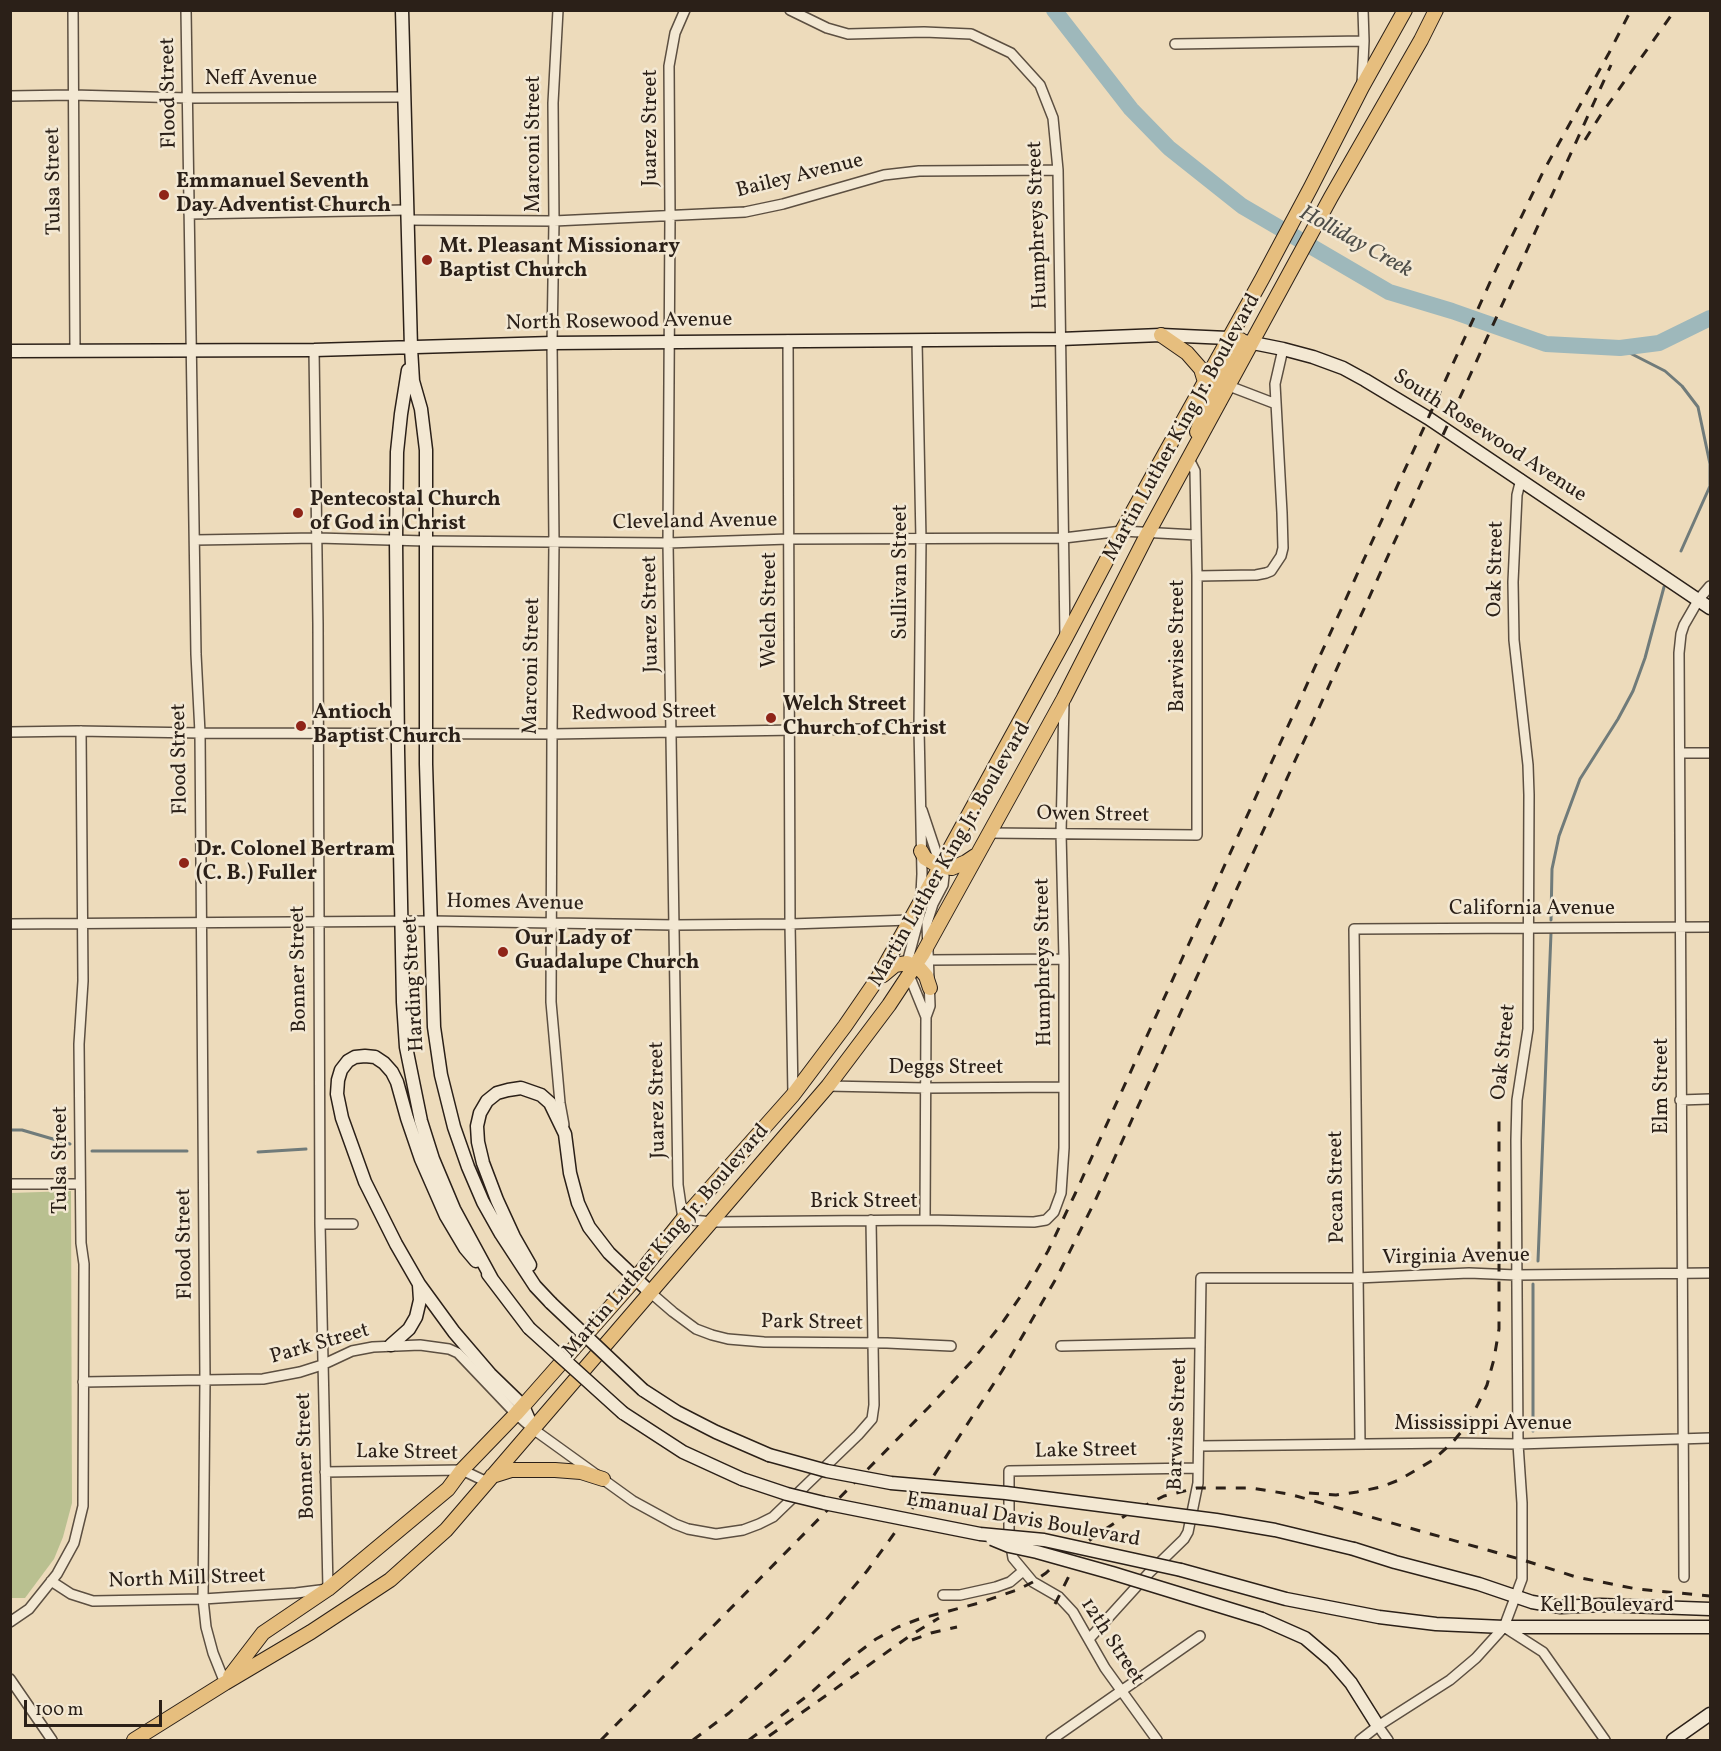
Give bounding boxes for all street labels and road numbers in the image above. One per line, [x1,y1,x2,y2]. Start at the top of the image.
street label: Flood Street [156,37,184,149]
street label: Neff Avenue [205,67,317,93]
street label: Juarez Street [639,69,665,187]
street label: Marconi Street [522,75,548,213]
street label: Tulsa Street [41,127,69,235]
street label: Humphreys Street [1023,140,1055,310]
street label: Bailey Avenue [734,149,866,205]
street label: Martin Luther King Jr. Boulevard [1099,290,1267,566]
street label: North Rosewood Avenue [505,308,733,338]
street label: South Rosewood Avenue [1388,365,1590,509]
street label: Sullivan Street [889,504,915,640]
street label: Cleveland Avenue [613,509,777,537]
street label: Oak Street [1484,521,1510,617]
street label: Welch Street [758,552,784,668]
street label: Juarez Street [638,555,666,673]
street label: Barwise Street [1166,579,1192,713]
street label: Marconi Street [519,597,547,735]
street label: Redwood Street [571,700,717,728]
street label: Flood Street [167,703,195,815]
street label: Martin Luther King Jr. Boulevard [865,718,1037,992]
street label: Owen Street [1036,802,1150,830]
street label: Humphreys Street [1031,877,1059,1047]
street label: Homes Avenue [446,890,584,918]
street label: California Avenue [1449,897,1615,923]
street label: Bonner Street [286,905,314,1033]
street label: Harding Street [399,916,431,1052]
street label: Oak Street [1487,1003,1523,1101]
street label: Elm Street [1650,1038,1676,1134]
street label: Juarez Street [645,1041,673,1159]
street label: Deggs Street [889,1056,1003,1082]
street label: Tulsa Street [49,1106,75,1214]
street label: Martin Luther King Jr. Boulevard [558,1120,776,1364]
street label: Pecan Street [1324,1130,1352,1244]
street label: Flood Street [172,1188,200,1300]
street label: Brick Street [810,1190,918,1216]
street label: Virginia Avenue [1382,1244,1530,1272]
street label: Park Street [761,1311,863,1337]
street label: Park Street [267,1319,373,1371]
street label: Barwise Street [1164,1357,1194,1491]
street label: Bonner Street [292,1392,322,1520]
street label: Mississippi Avenue [1394,1412,1572,1438]
street label: Lake Street [1035,1439,1137,1465]
street label: Lake Street [356,1441,458,1467]
street label: Emanual Davis Boulevard [904,1488,1142,1554]
street label: North Mill Street [108,1565,266,1595]
street label: 12th Street [1074,1594,1148,1690]
street label: Kell Boulevard [1540,1594,1674,1620]

